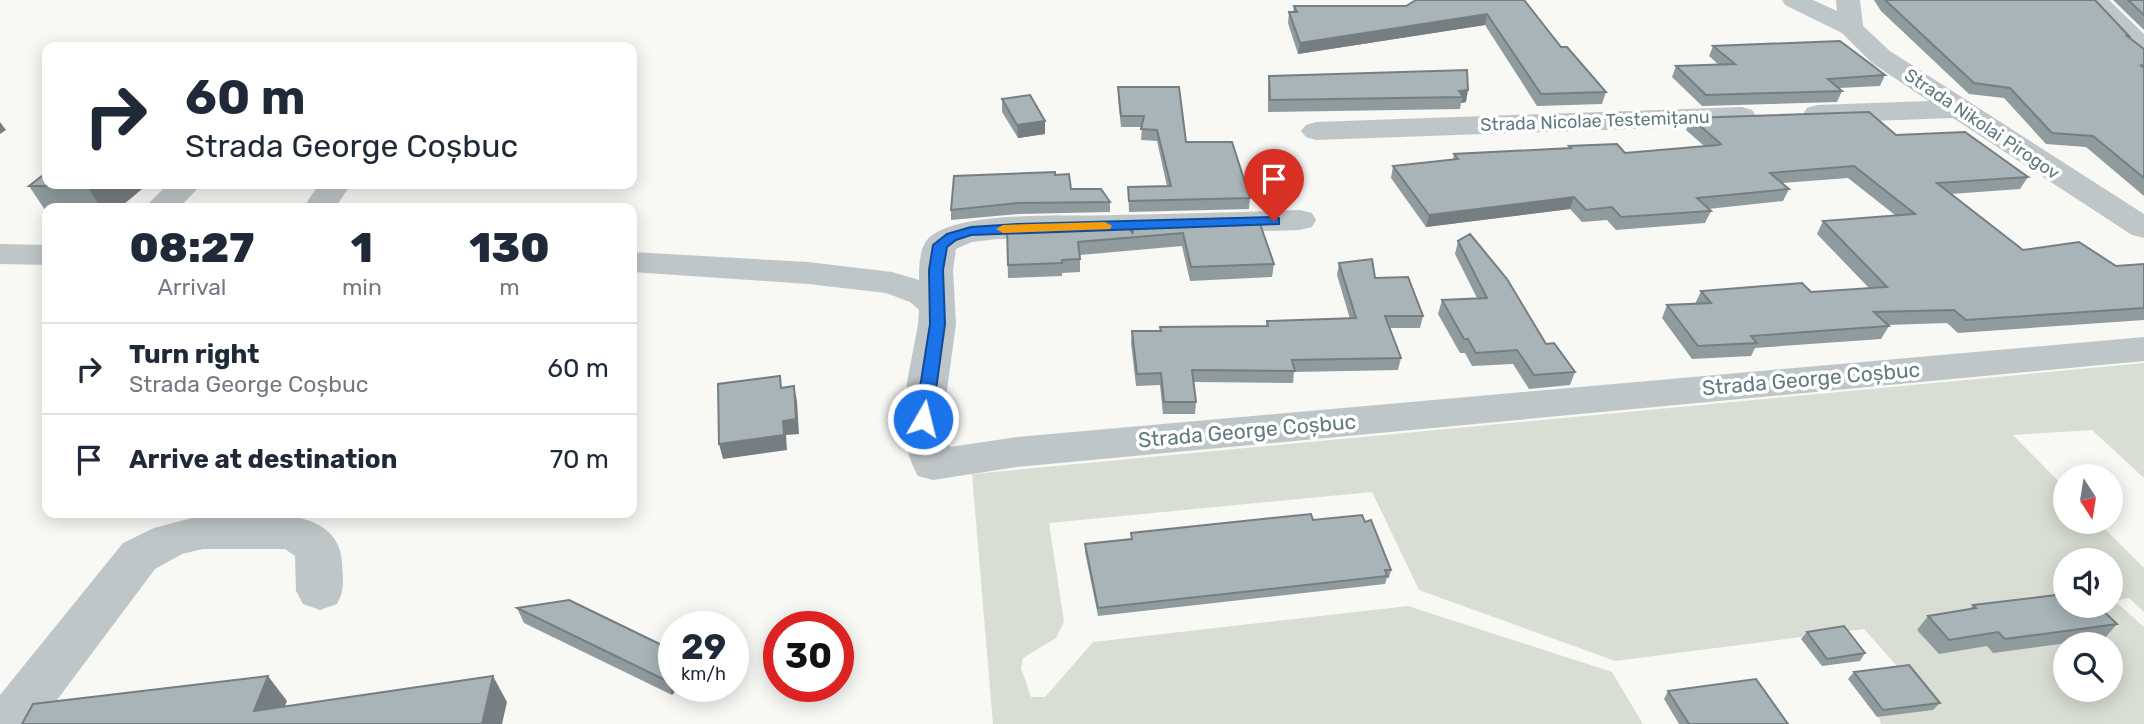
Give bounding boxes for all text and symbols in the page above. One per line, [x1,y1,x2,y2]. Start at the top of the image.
street label: Strada Nikolai Pirogov [1900,64,2064,184]
text: 60 m [185,68,306,126]
icon: right [70,70,161,161]
street label: Strada Nicolae Testemițanu [1480,106,1710,136]
text: Strada George Coșbuc [185,127,518,165]
pin [1244,149,1304,221]
icon: arrive [1255,160,1293,198]
text: 08:27 [129,223,254,273]
text: 1 [351,223,373,273]
text: 130 [469,223,550,273]
text: Arrival [157,273,226,301]
text: min [342,273,382,301]
text: m [499,273,520,301]
text: Turn right [129,339,259,370]
icon: right [70,350,108,388]
text: 60 m [547,353,609,384]
street label: Strada George Coșbuc [1701,357,1921,400]
text: Strada George Coșbuc [129,370,369,398]
position arrow [886,382,960,456]
street label: Strada George Coșbuc [1137,409,1357,452]
icon: arrive [70,441,108,479]
text: Arrive at destination [129,444,397,475]
text: 70 m [550,444,609,475]
north arrow [2053,464,2123,534]
map controls [2053,464,2123,702]
button: sound [2053,548,2123,618]
speed limit sign: 30 [763,611,854,702]
text: 29 [681,626,726,668]
button: search [2053,632,2123,702]
text: km/h [681,663,726,685]

